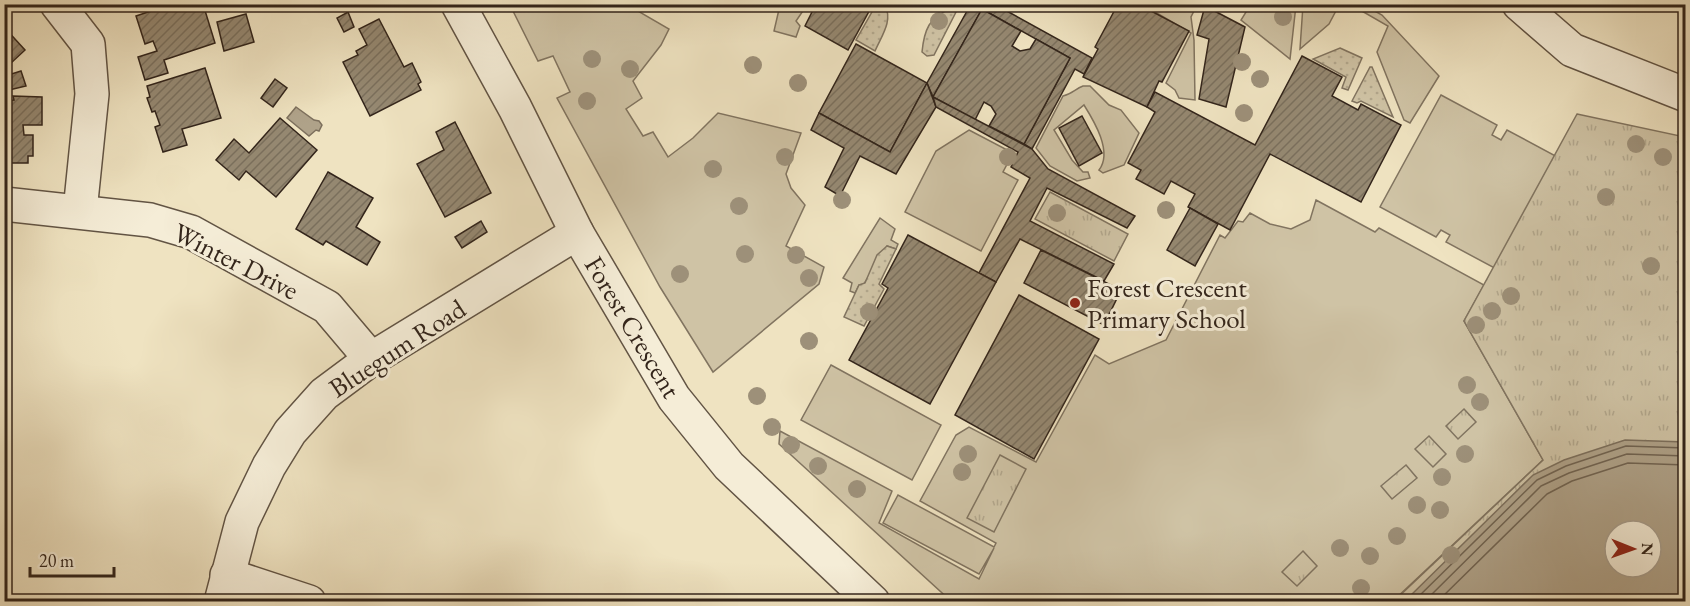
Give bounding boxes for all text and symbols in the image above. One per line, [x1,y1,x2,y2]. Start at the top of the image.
street label: Winter Drive [167,214,305,308]
street label: Forest Crescent [577,250,689,405]
place label: Forest Crescent Primary School [1087,270,1247,336]
street label: Bluegum Road [322,291,472,405]
marker: Forest Crescent Primary School [1068,296,1082,310]
north arrow [1603,519,1663,579]
scale bar [30,540,114,578]
text: N [1637,543,1658,556]
text: 20 m [39,549,74,572]

